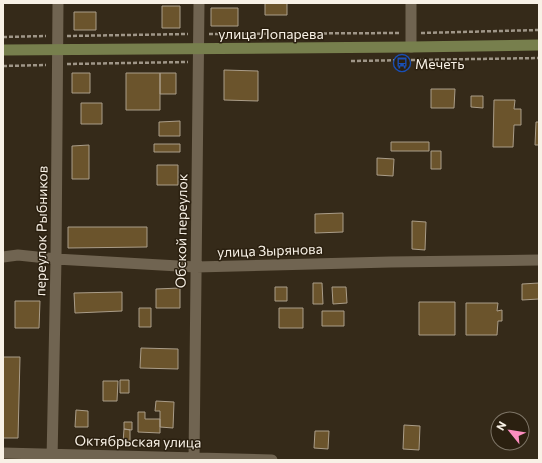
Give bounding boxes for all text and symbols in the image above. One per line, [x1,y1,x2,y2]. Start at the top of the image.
street label: улица Лопарева [218,25,324,42]
bus stop icon: Мечеть [392,53,412,73]
place label: Мечеть [415,55,464,72]
street label: переулок Рыбников [31,166,51,296]
street label: Обской переулок [172,173,191,288]
street label: улица Зырянова [217,240,323,260]
north arrow [490,411,530,451]
text: N [493,419,509,433]
street label: Октябрьская улица [74,431,202,451]

